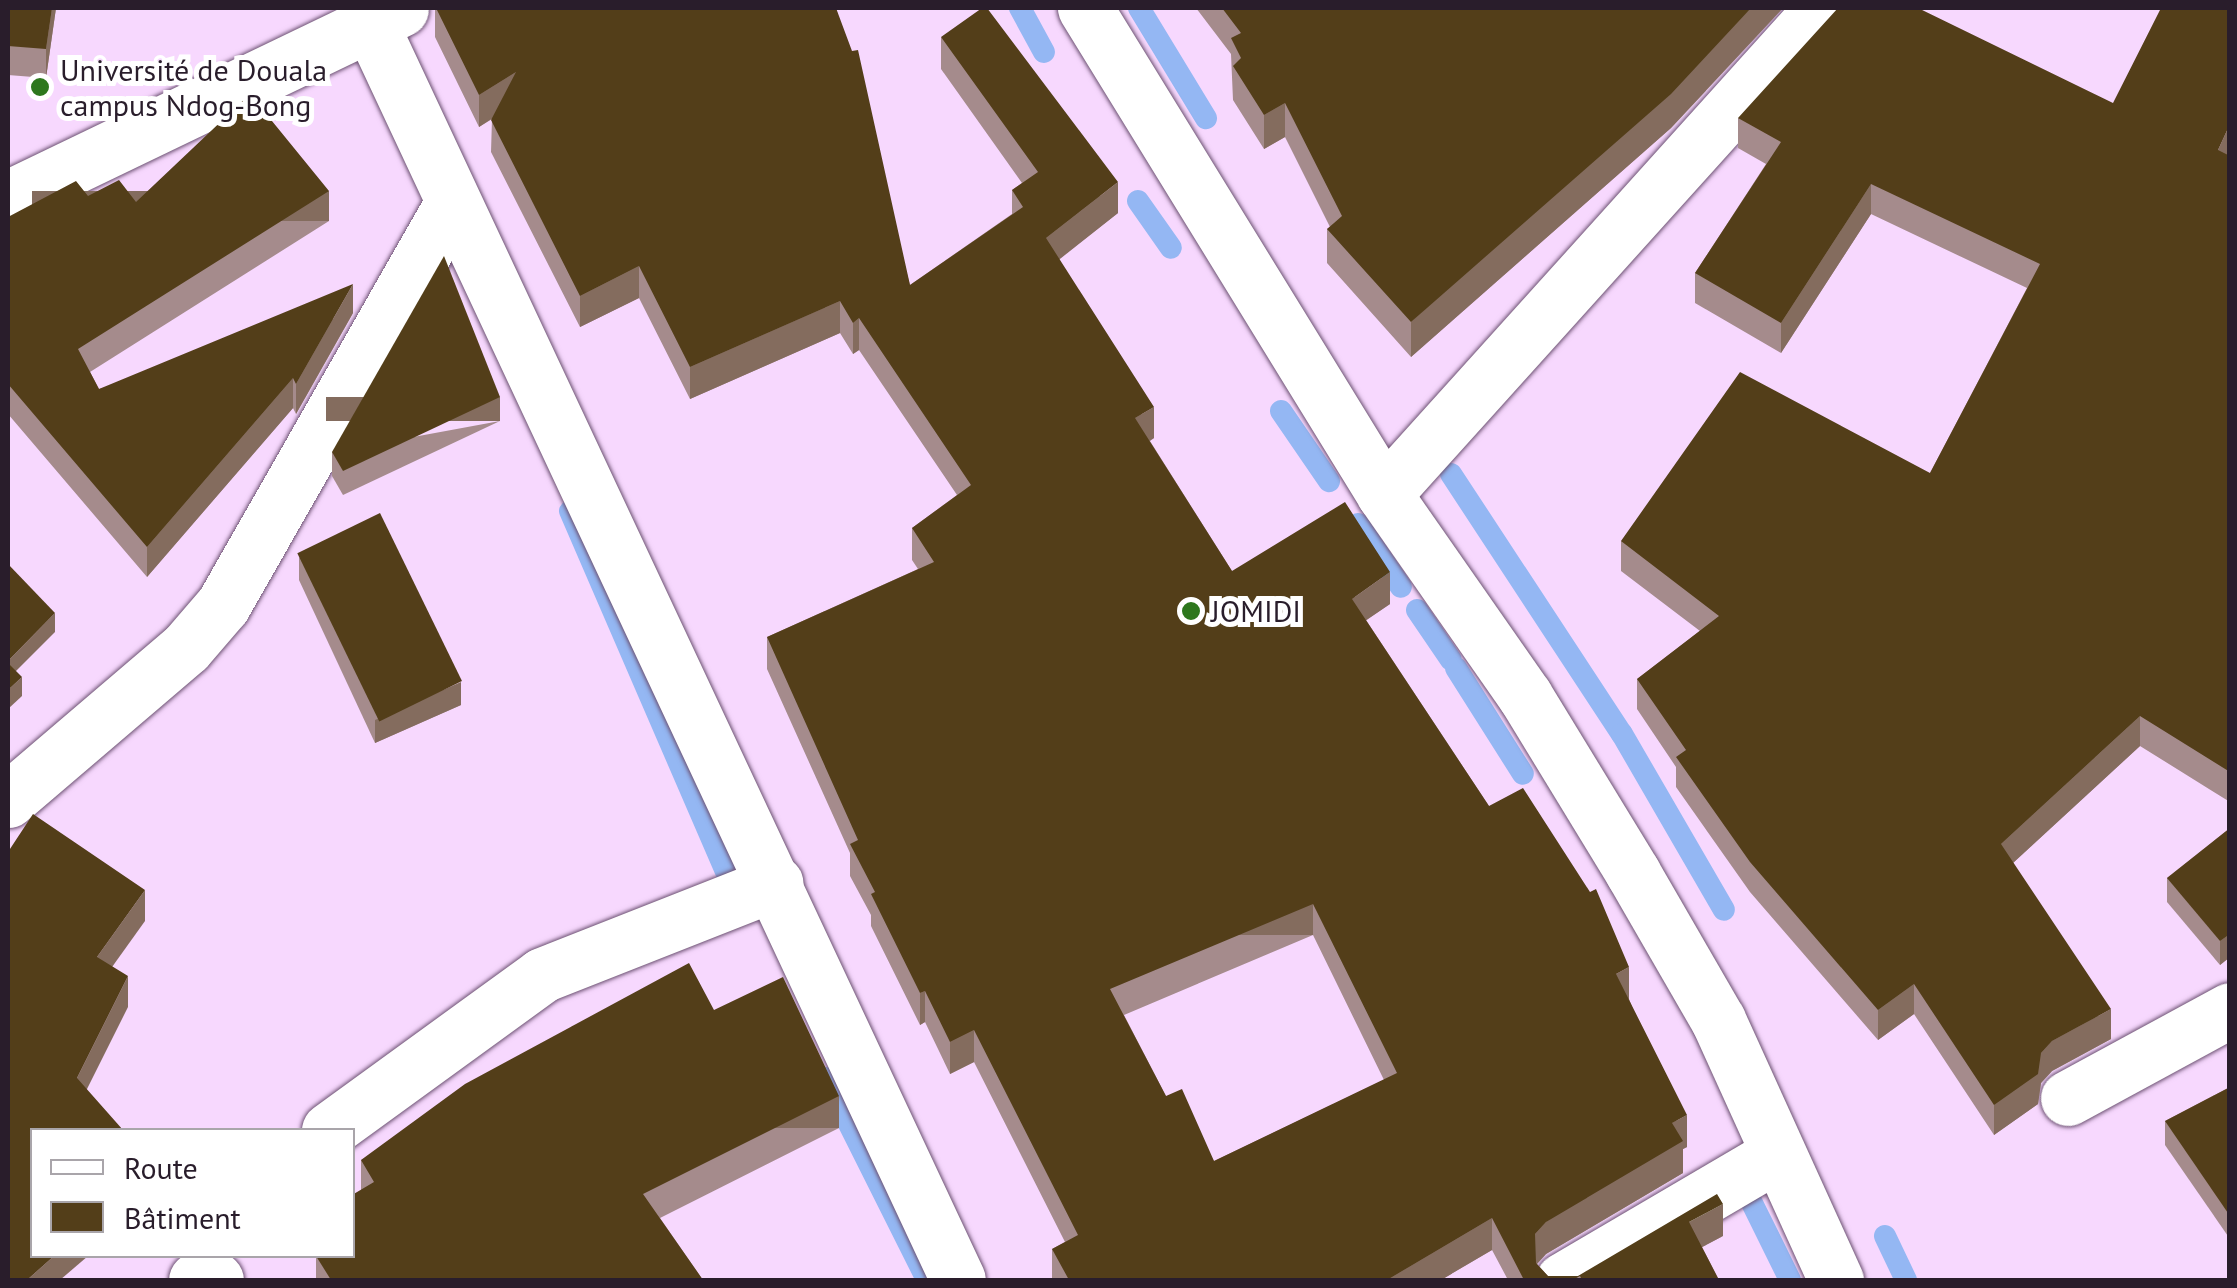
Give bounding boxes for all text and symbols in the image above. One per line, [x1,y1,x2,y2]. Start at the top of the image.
place label: Université de Douala campus Ndog-Bong [60,52,327,122]
marker: Université de Douala campus Ndog-Bong [29,76,51,98]
place label: JOMIDI [1211,593,1301,629]
marker: JOMIDI [1180,600,1202,622]
legend [30,1128,355,1258]
text: Route [124,1148,198,1187]
text: Bâtiment [124,1198,241,1237]

